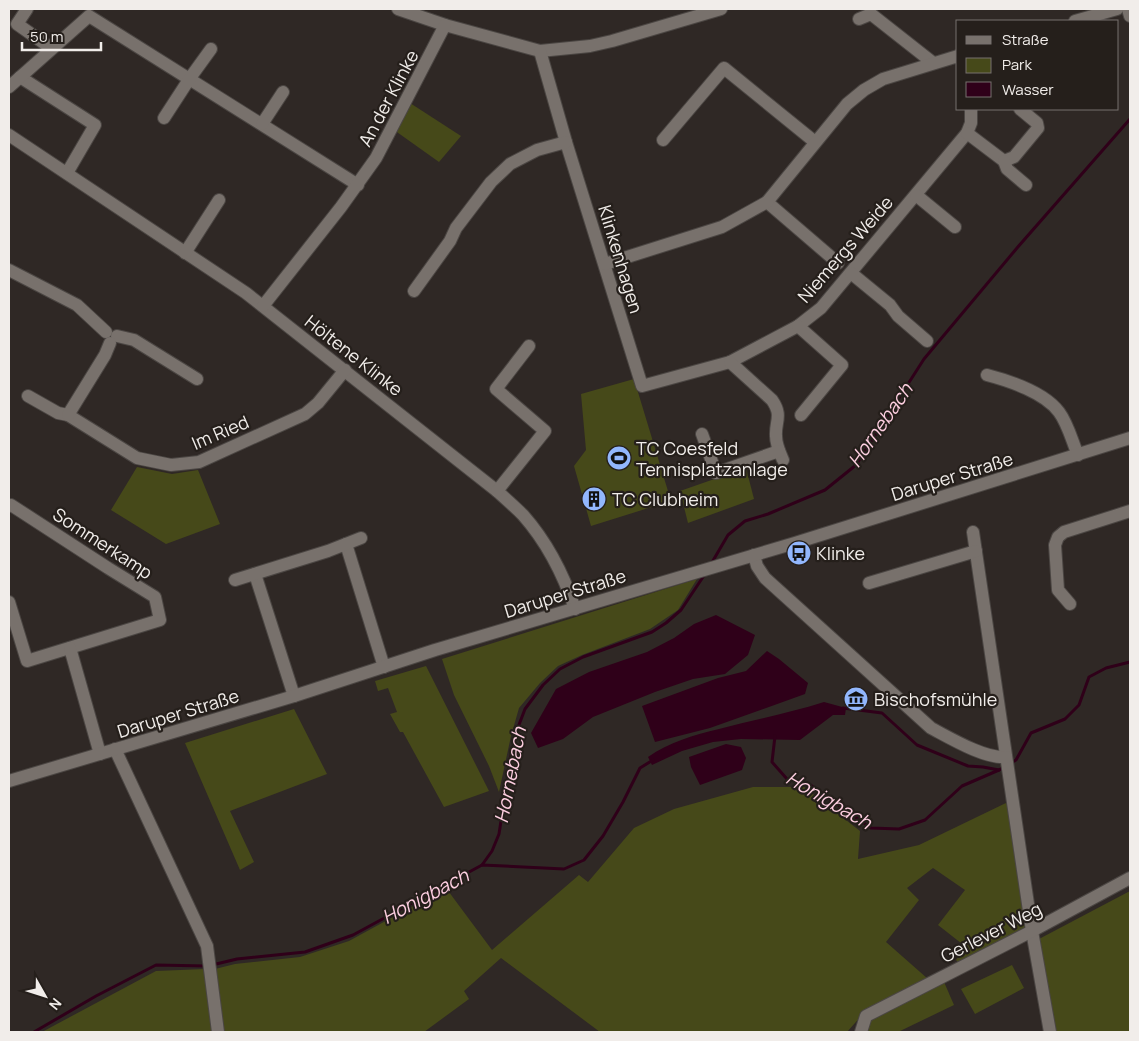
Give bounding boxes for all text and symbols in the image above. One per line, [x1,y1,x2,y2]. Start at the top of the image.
scale bar [22,20,101,52]
legend [956,20,1119,110]
text: 50 m [30,26,64,47]
text: Straße [1002,29,1049,50]
street label: An der Klinke [353,46,423,150]
text: Park [1002,54,1032,75]
text: Wasser [1002,79,1054,100]
street label: Niemergs Weide [792,191,898,307]
street label: Klinkenhagen [593,202,649,316]
street label: Höltene Klinke [300,309,408,401]
water label: Hornebach [842,377,919,472]
street label: Im Ried [188,409,252,455]
place label: TC Coesfeld Tennisplatzanlage [636,436,788,481]
sports icon: TC Coesfeld Tennisplatzanlage [606,445,632,471]
street label: Daruper Straße [888,446,1016,506]
building icon: TC Clubheim [581,486,607,512]
place label: TC Clubheim [612,487,718,511]
street label: Sommerkamp [49,502,157,584]
bus stop icon: Klinke [786,540,812,566]
place label: Klinke [816,541,865,565]
street label: Daruper Straße [501,563,629,623]
street label: Daruper Straße [114,683,242,743]
museum icon: Bischofsmühle [843,686,869,712]
place label: Bischofsmühle [874,687,997,711]
water label: Hornebach [488,724,532,825]
water label: Honigbach [781,765,877,835]
water label: Honigbach [377,862,474,930]
street label: Gerlever Weg [936,896,1046,968]
north arrow [20,971,70,1021]
text: N [45,995,66,1014]

